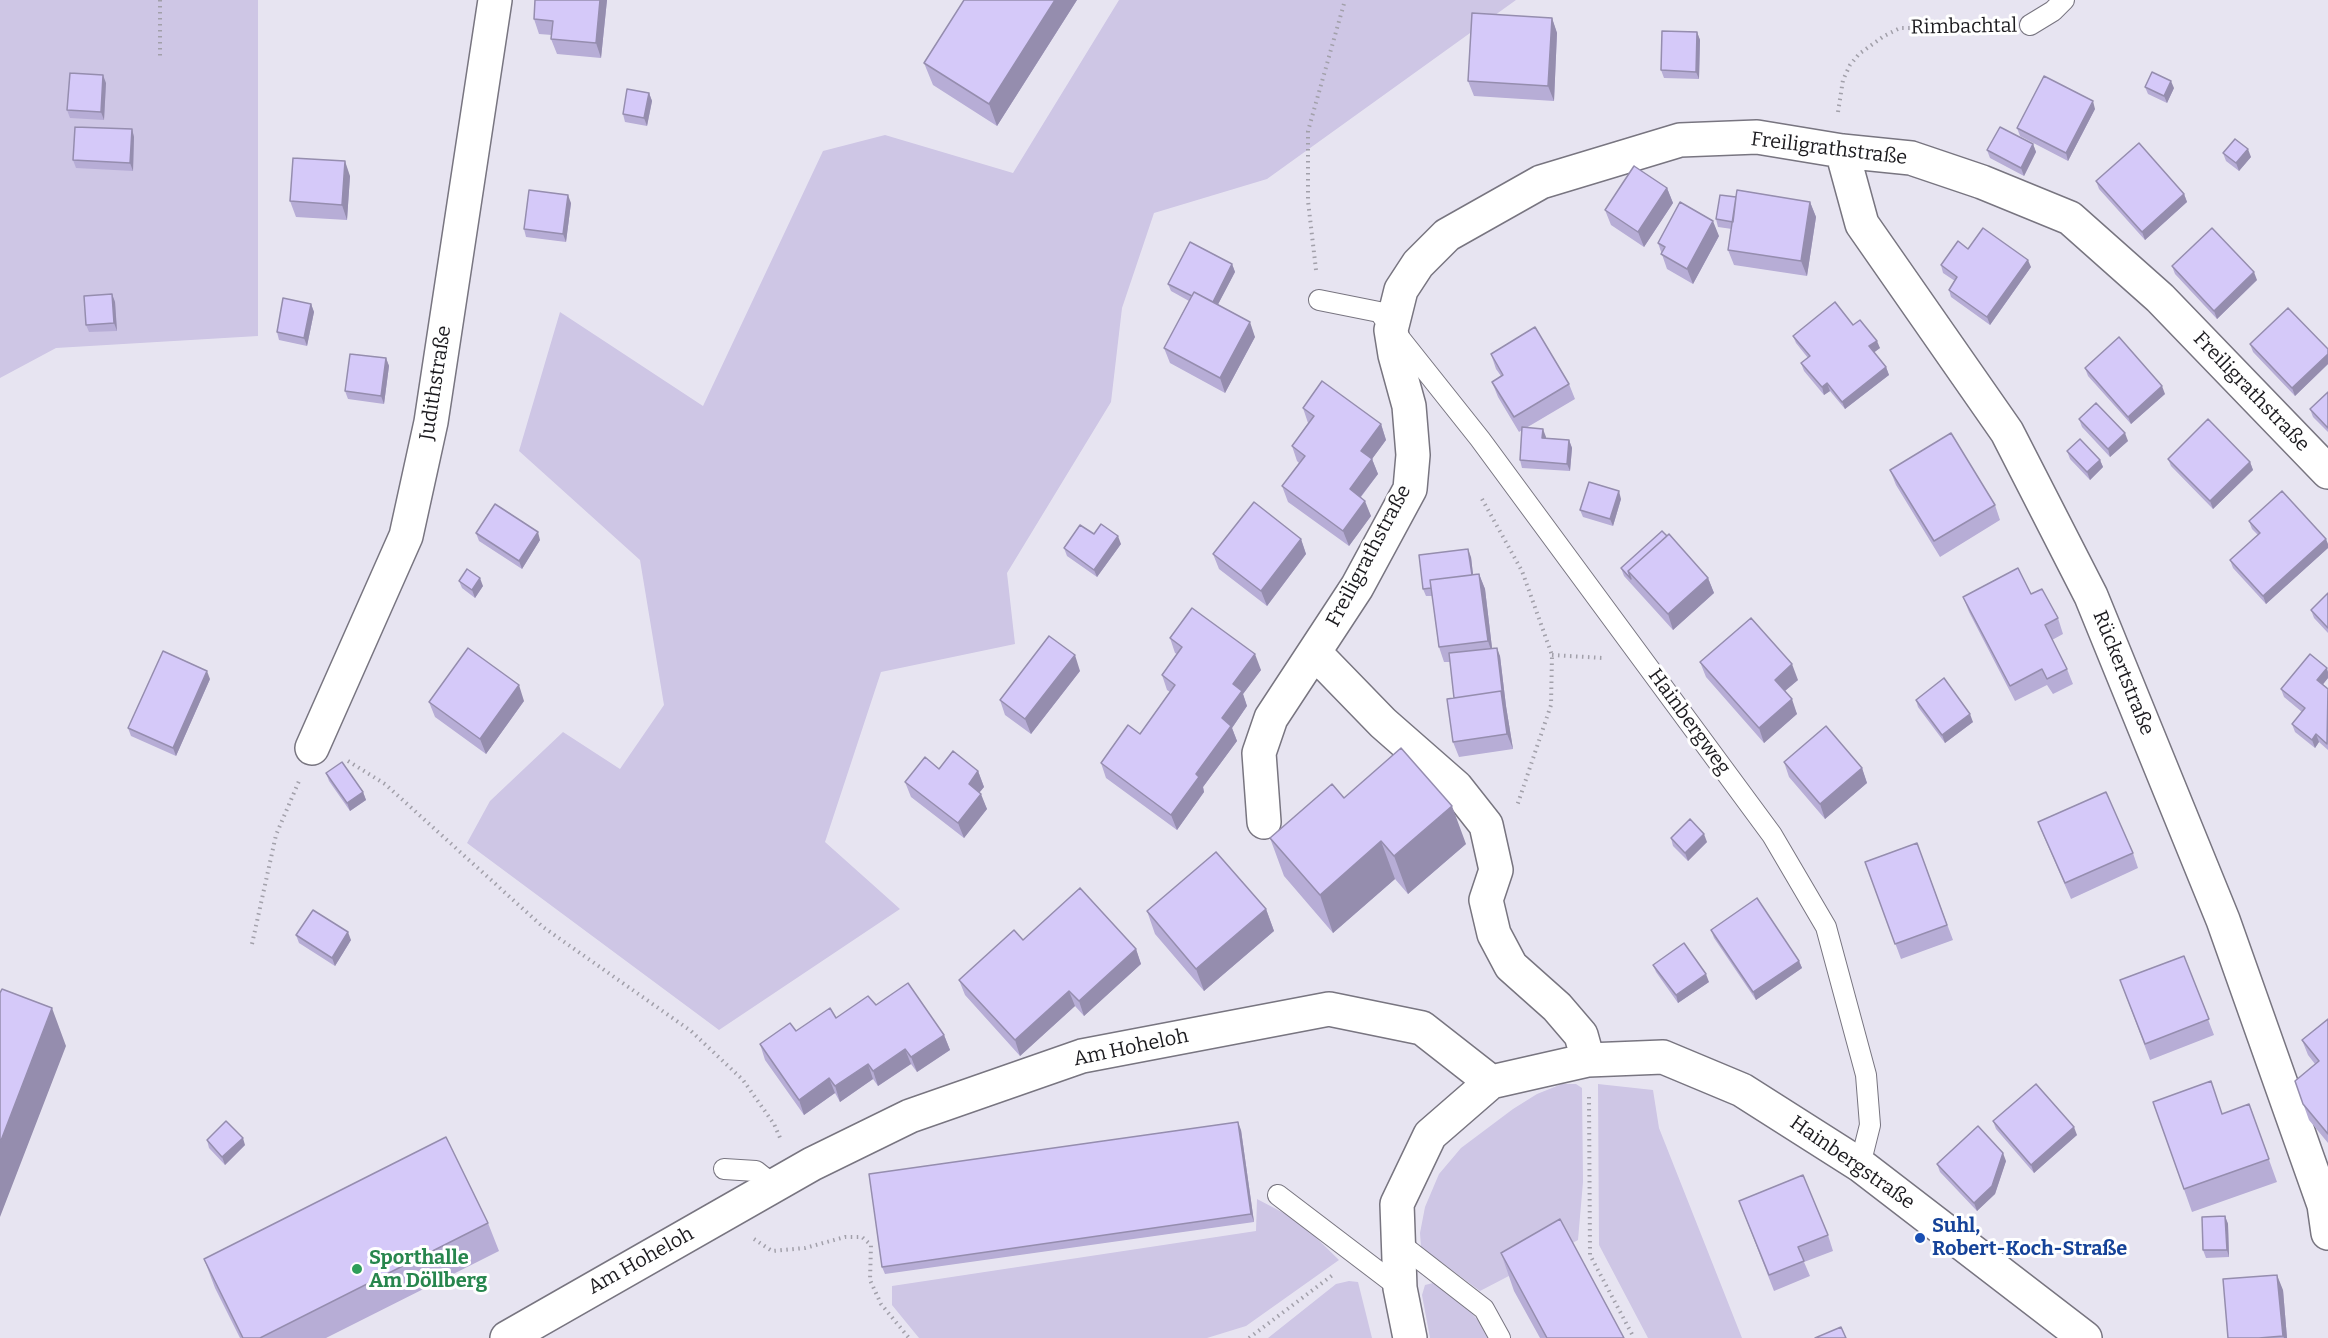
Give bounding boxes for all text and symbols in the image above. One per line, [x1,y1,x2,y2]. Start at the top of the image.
street label: Rimbachtal [1911,14,2017,40]
street label: Freiligrathstraße [1750,128,1908,170]
street label: Judithstraße [415,324,457,442]
street label: Freiligrathstraße [2188,327,2314,457]
street label: Freiligrathstraße [1322,481,1416,631]
street label: Rückertstraße [2087,607,2159,739]
street label: Hainbergweg [1643,664,1735,780]
street label: Am Hoheloh [1071,1024,1191,1072]
street label: Hainbergstraße [1785,1111,1919,1215]
place label: Suhl, Robert-Koch-Straße [1932,1214,2127,1261]
street label: Am Hoheloh [584,1222,698,1300]
marker: Suhl, Robert-Koch-Straße [1913,1231,1927,1245]
place label: Sporthalle Am Döllberg [369,1246,487,1293]
marker: Sporthalle Am Döllberg [350,1262,364,1276]

